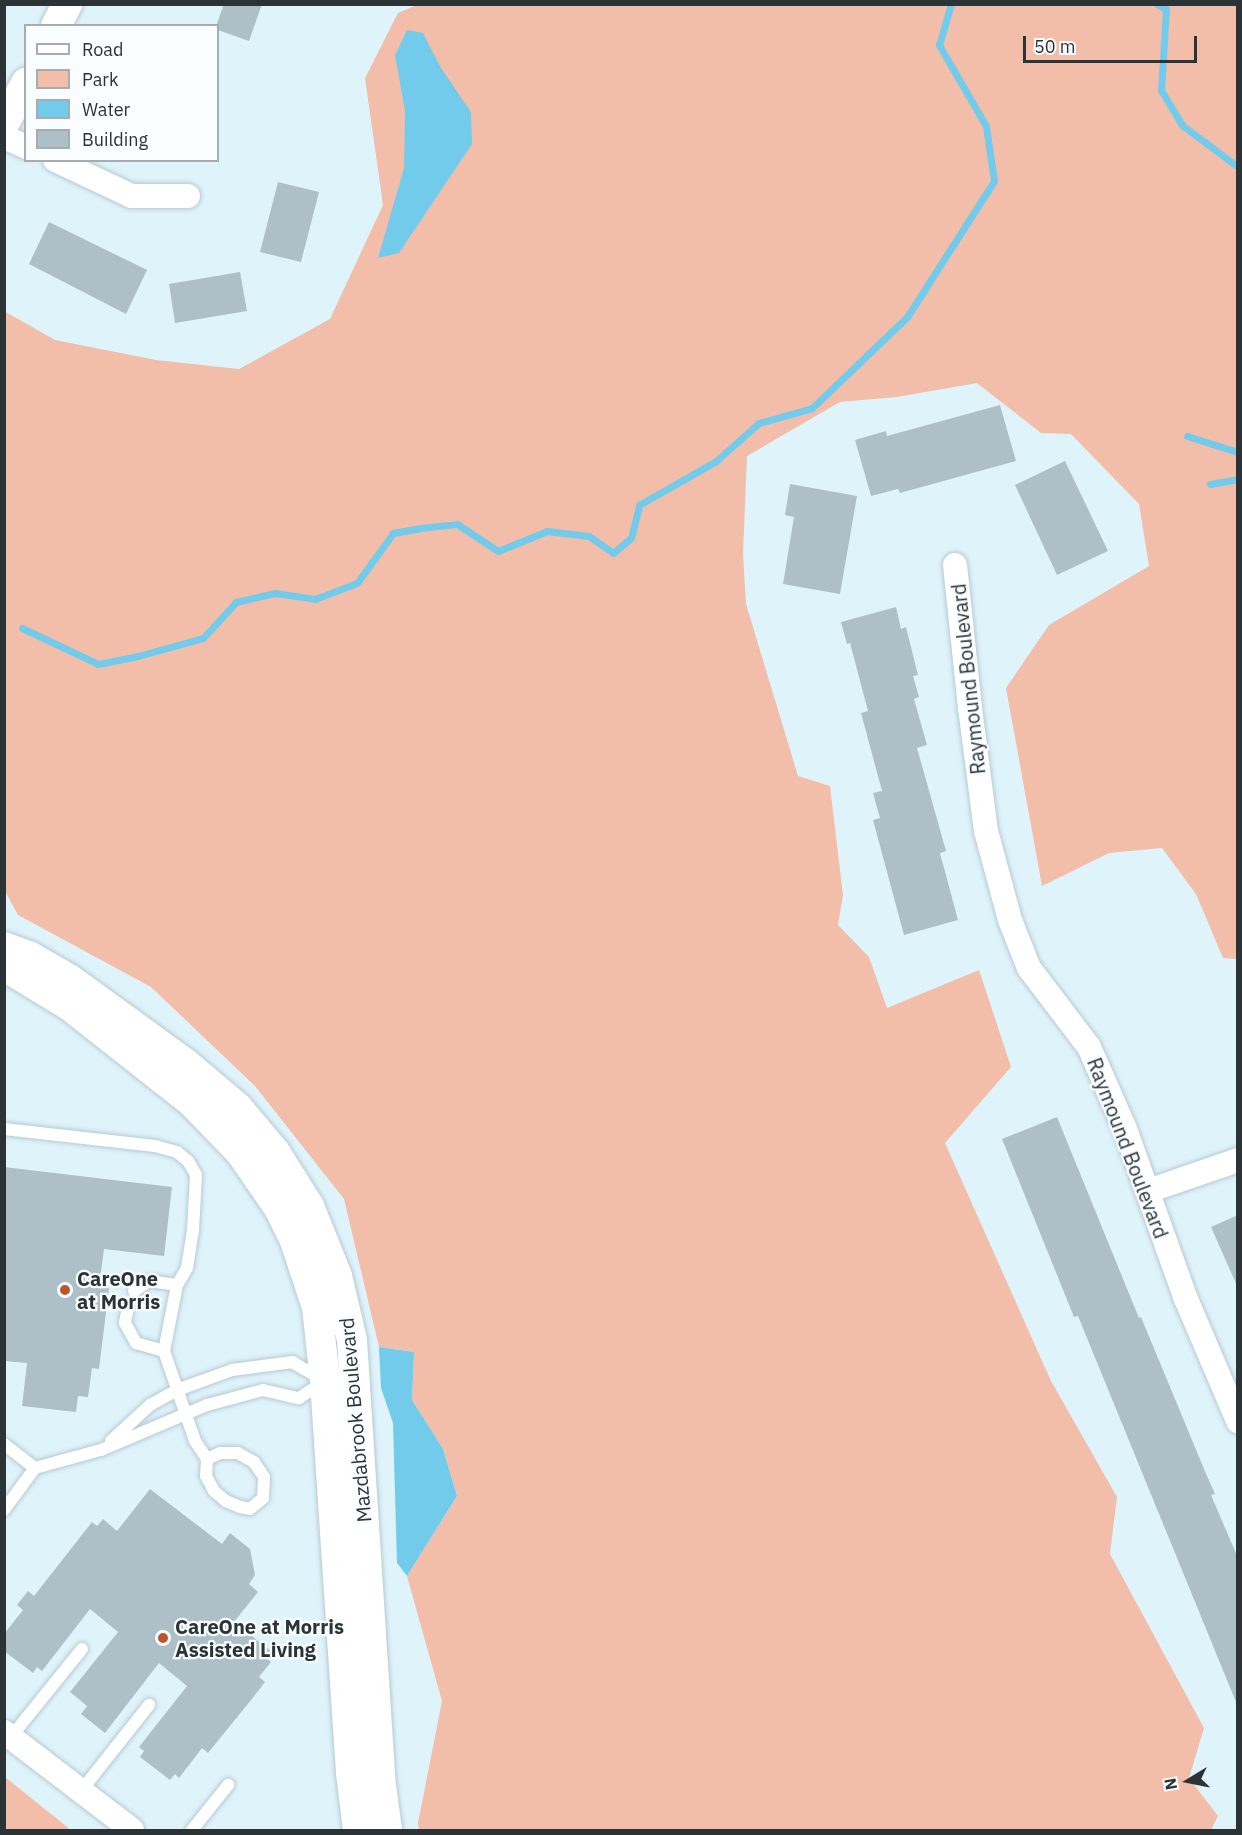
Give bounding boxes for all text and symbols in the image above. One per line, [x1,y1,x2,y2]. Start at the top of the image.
legend [24,24,219,162]
scale bar [1026,24,1200,62]
text: 50 m [1034,35,1076,58]
text: Road [82,38,123,61]
text: Park [82,68,118,91]
text: Water [82,98,130,121]
text: Building [82,128,148,151]
street label: Raymound Boulevard [946,582,990,776]
street label: Raymound Boulevard [1082,1054,1174,1242]
place label: CareOne at Morris [77,1266,160,1313]
marker: CareOne at Morris [58,1283,72,1297]
street label: Mazdabrook Boulevard [334,1316,376,1524]
place label: CareOne at Morris Assisted Living [175,1614,344,1661]
marker: CareOne at Morris Assisted Living [156,1631,170,1645]
north arrow [1158,1751,1218,1811]
text: N [1159,1777,1181,1792]

